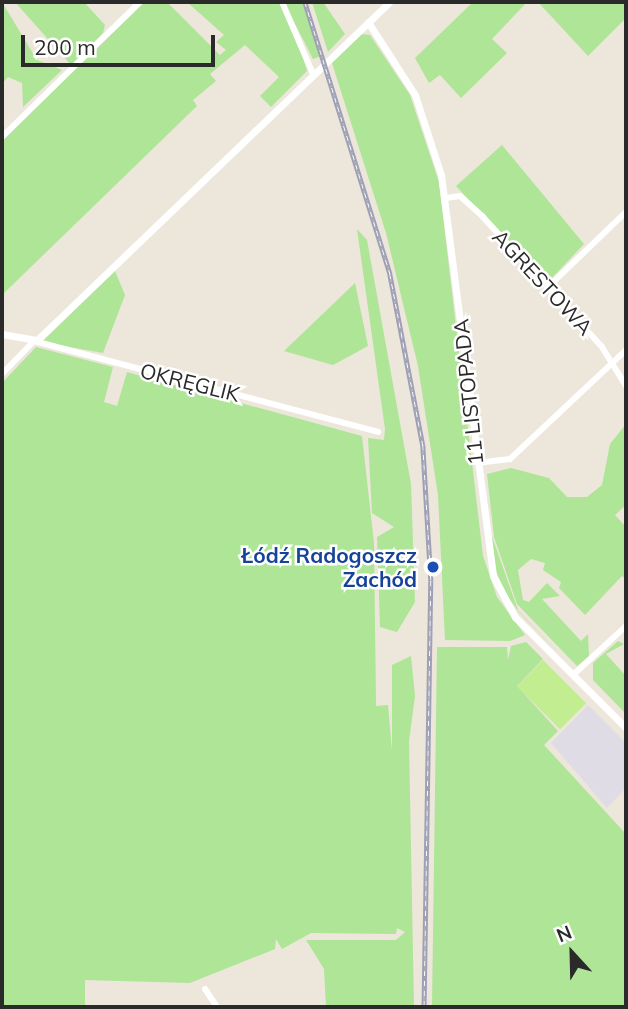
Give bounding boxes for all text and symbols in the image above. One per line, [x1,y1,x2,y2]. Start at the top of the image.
scale bar [24,21,219,65]
text: 200 m [34,34,96,60]
street label: AGRESTOWA [488,224,598,340]
street label: 11 LISTOPADA [448,318,488,466]
street label: OKRĘGLIK [138,357,242,407]
place label: Łódź Radogoszcz Zachód [242,542,417,592]
marker: Łódź Radogoszcz Zachód [423,557,443,577]
north arrow [537,918,607,988]
text: N [553,920,575,947]

